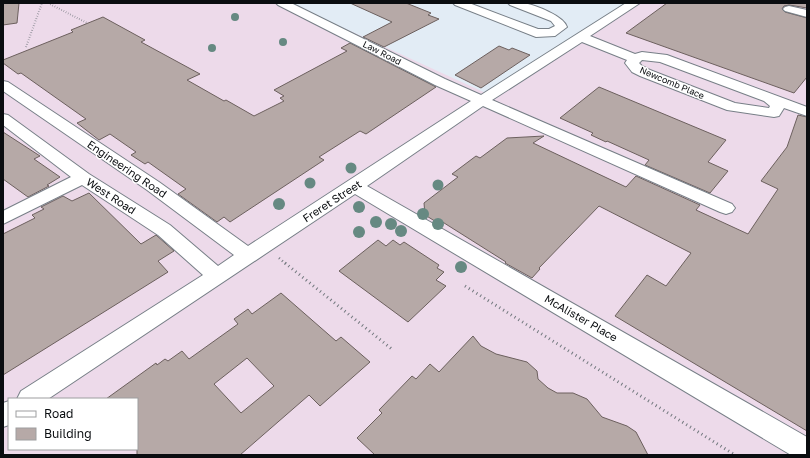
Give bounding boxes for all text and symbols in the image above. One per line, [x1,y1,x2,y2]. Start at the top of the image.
street label: Law Road [361,38,403,67]
street label: Newcomb Place [638,64,706,101]
street label: Engineering Road [85,137,170,200]
street label: West Road [84,175,138,216]
street label: Freret Street [300,177,364,224]
street label: McAlister Place [542,291,620,344]
legend [8,398,138,450]
text: Road [44,406,73,421]
text: Building [44,426,92,441]

